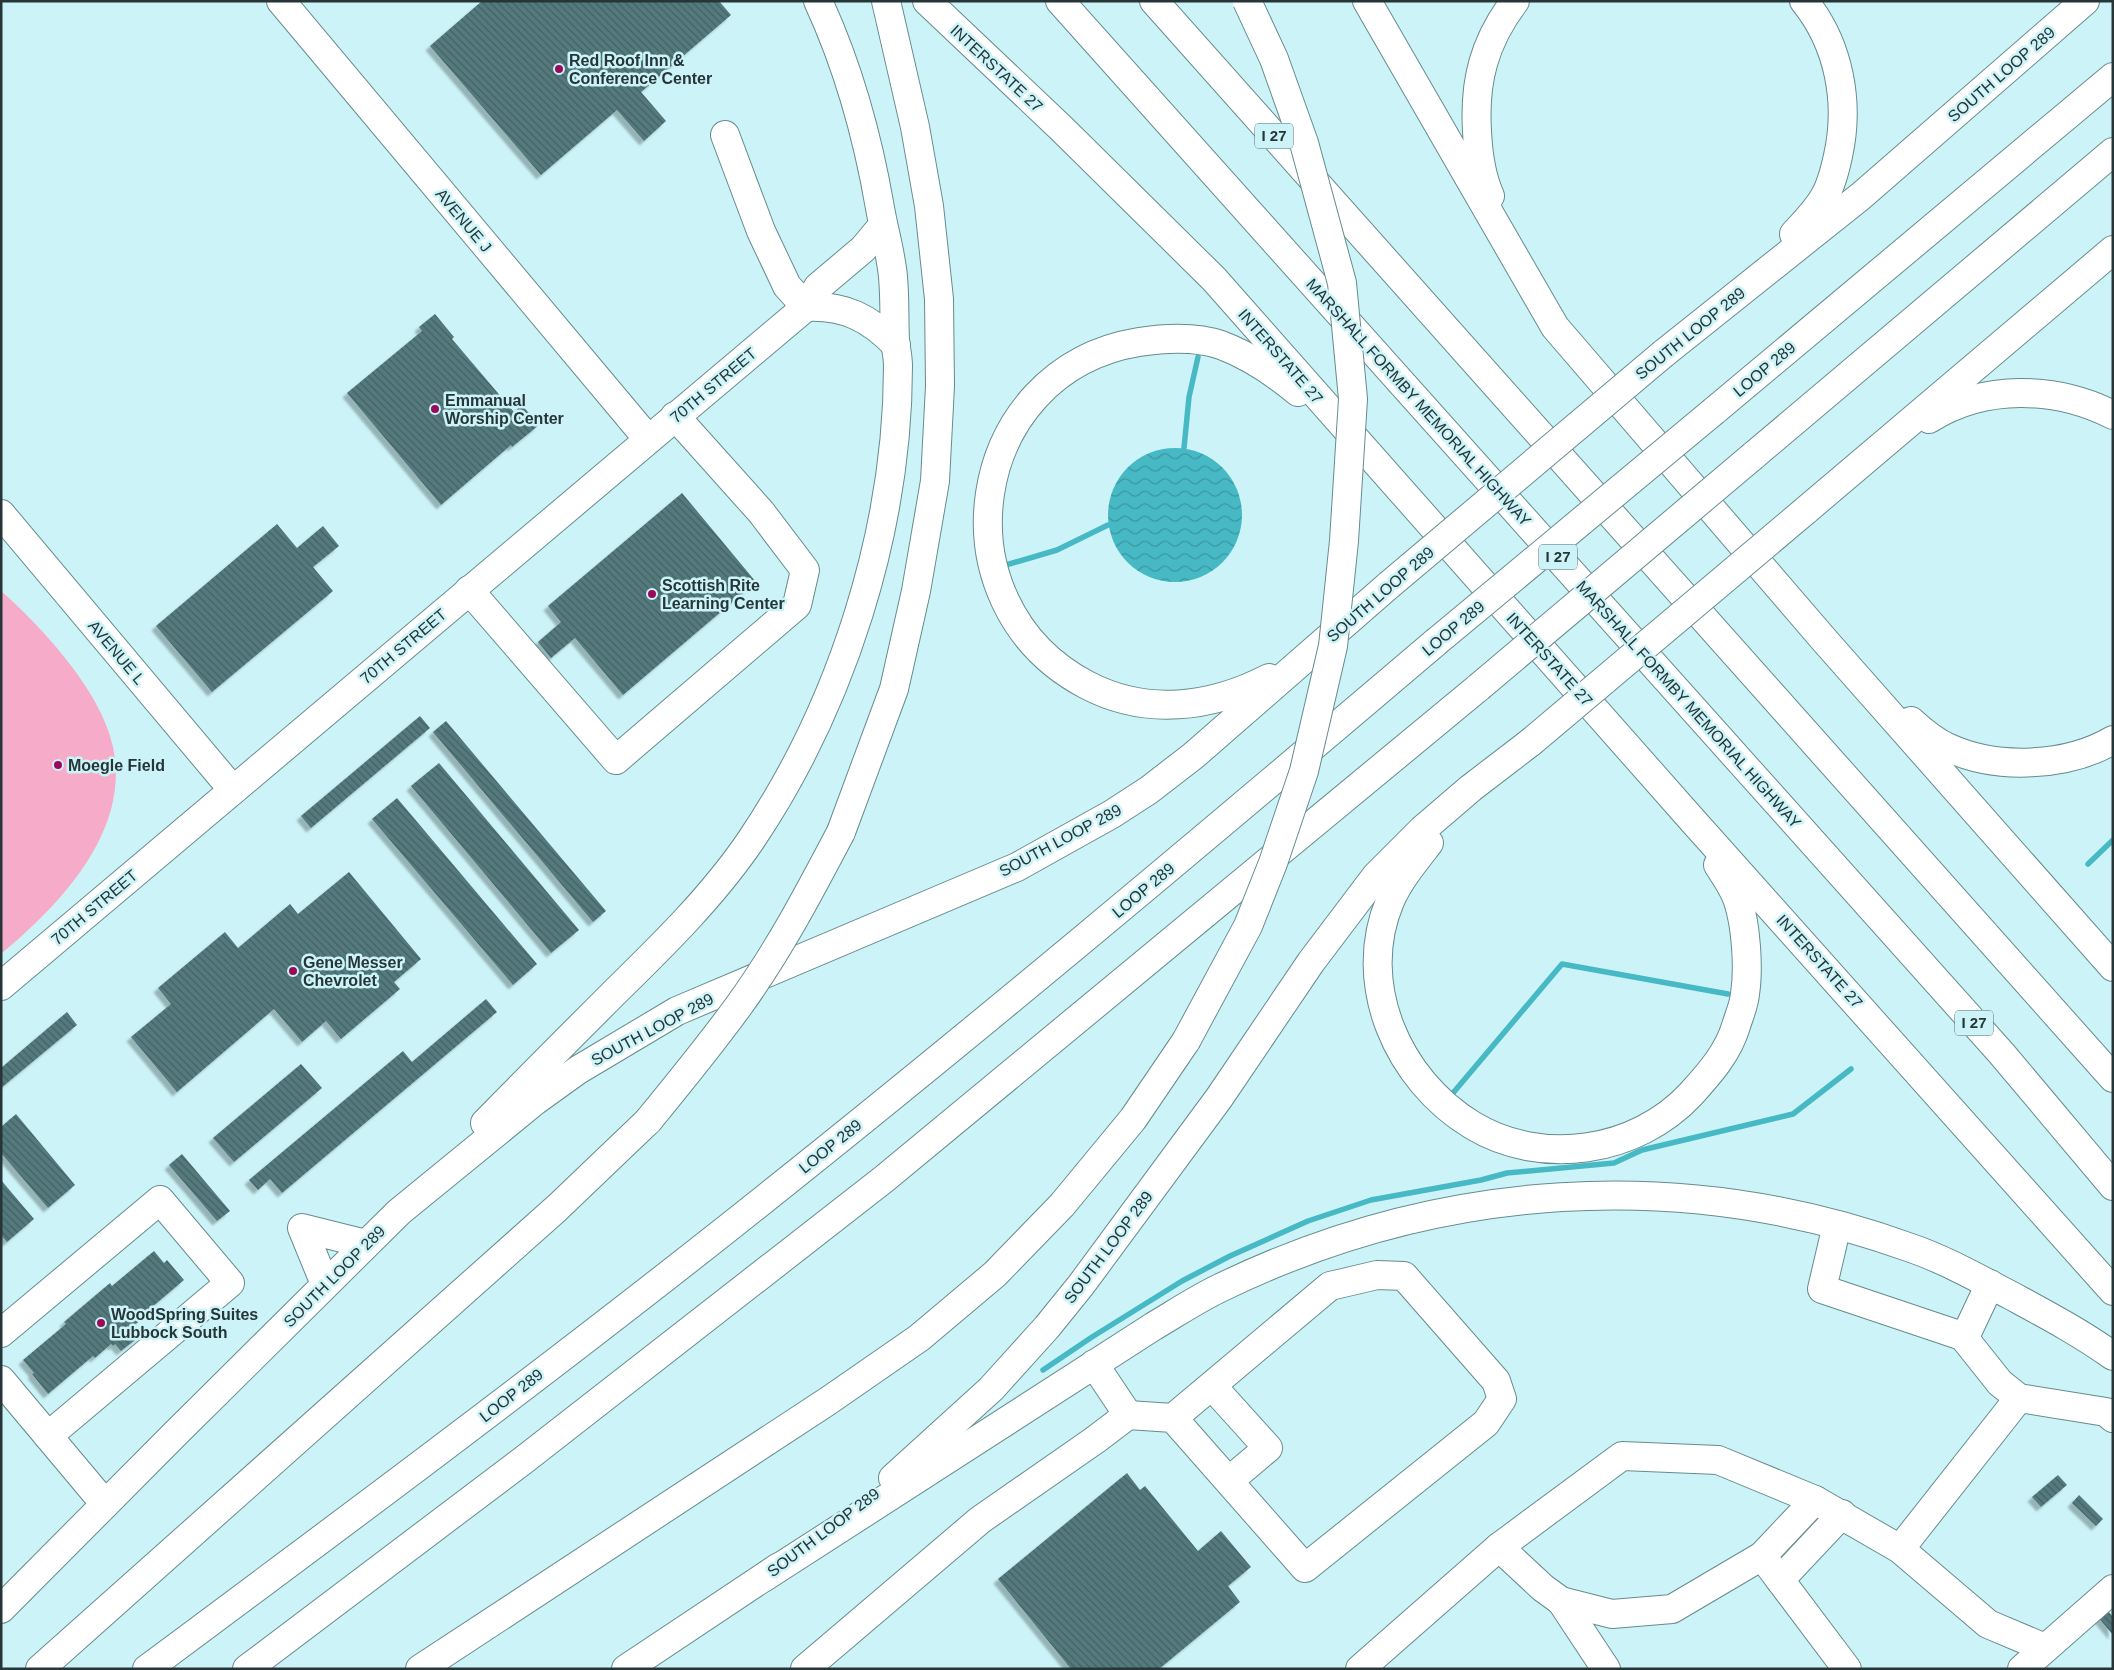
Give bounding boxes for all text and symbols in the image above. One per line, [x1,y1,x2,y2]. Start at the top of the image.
street label: INTERSTATE 27 [947,21,1046,115]
street label: SOUTH LOOP 289 [1945,23,2058,125]
place label: Red Roof Inn & Conference Center [569,52,712,87]
marker: Red Roof Inn & Conference Center [553,63,565,75]
road number: I 27 [1255,124,1293,148]
street label: AVENUE J [432,185,495,255]
street label: MARSHALL FORMBY MEMORIAL HIGHWAY [1303,275,1534,530]
street label: SOUTH LOOP 289 [1632,284,1748,383]
street label: INTERSTATE 27 [1235,306,1326,407]
street label: LOOP 289 [1730,339,1799,400]
street label: 70TH STREET [667,344,760,426]
place label: Emmanual Worship Center [445,392,564,427]
marker: Emmanual Worship Center [429,403,441,415]
street label: SOUTH LOOP 289 [1324,543,1437,645]
road number: I 27 [1539,544,1577,570]
place label: Scottish Rite Learning Center [662,577,785,612]
street label: MARSHALL FORMBY MEMORIAL HIGHWAY [1573,577,1804,832]
marker: Scottish Rite Learning Center [646,588,658,600]
street label: LOOP 289 [1419,598,1488,659]
street label: 70TH STREET [357,605,450,687]
street label: INTERSTATE 27 [1503,609,1596,709]
street label: AVENUE L [85,617,148,688]
place label: Moegle Field [68,757,165,774]
marker: Moegle Field [52,759,64,771]
street label: SOUTH LOOP 289 [996,801,1124,880]
street label: LOOP 289 [1109,860,1178,921]
street label: 70TH STREET [48,866,141,948]
street label: INTERSTATE 27 [1773,911,1866,1011]
place label: Gene Messer Chevrolet [303,954,403,989]
marker: Gene Messer Chevrolet [287,965,299,977]
street label: SOUTH LOOP 289 [588,990,716,1069]
road number: I 27 [1955,1010,1993,1036]
street label: LOOP 289 [796,1116,865,1177]
street label: SOUTH LOOP 289 [1061,1188,1156,1307]
street label: SOUTH LOOP 289 [280,1222,388,1330]
place label: WoodSpring Suites Lubbock South [111,1306,258,1341]
marker: WoodSpring Suites Lubbock South [95,1317,107,1329]
street label: LOOP 289 [476,1365,546,1425]
street label: SOUTH LOOP 289 [764,1485,883,1580]

